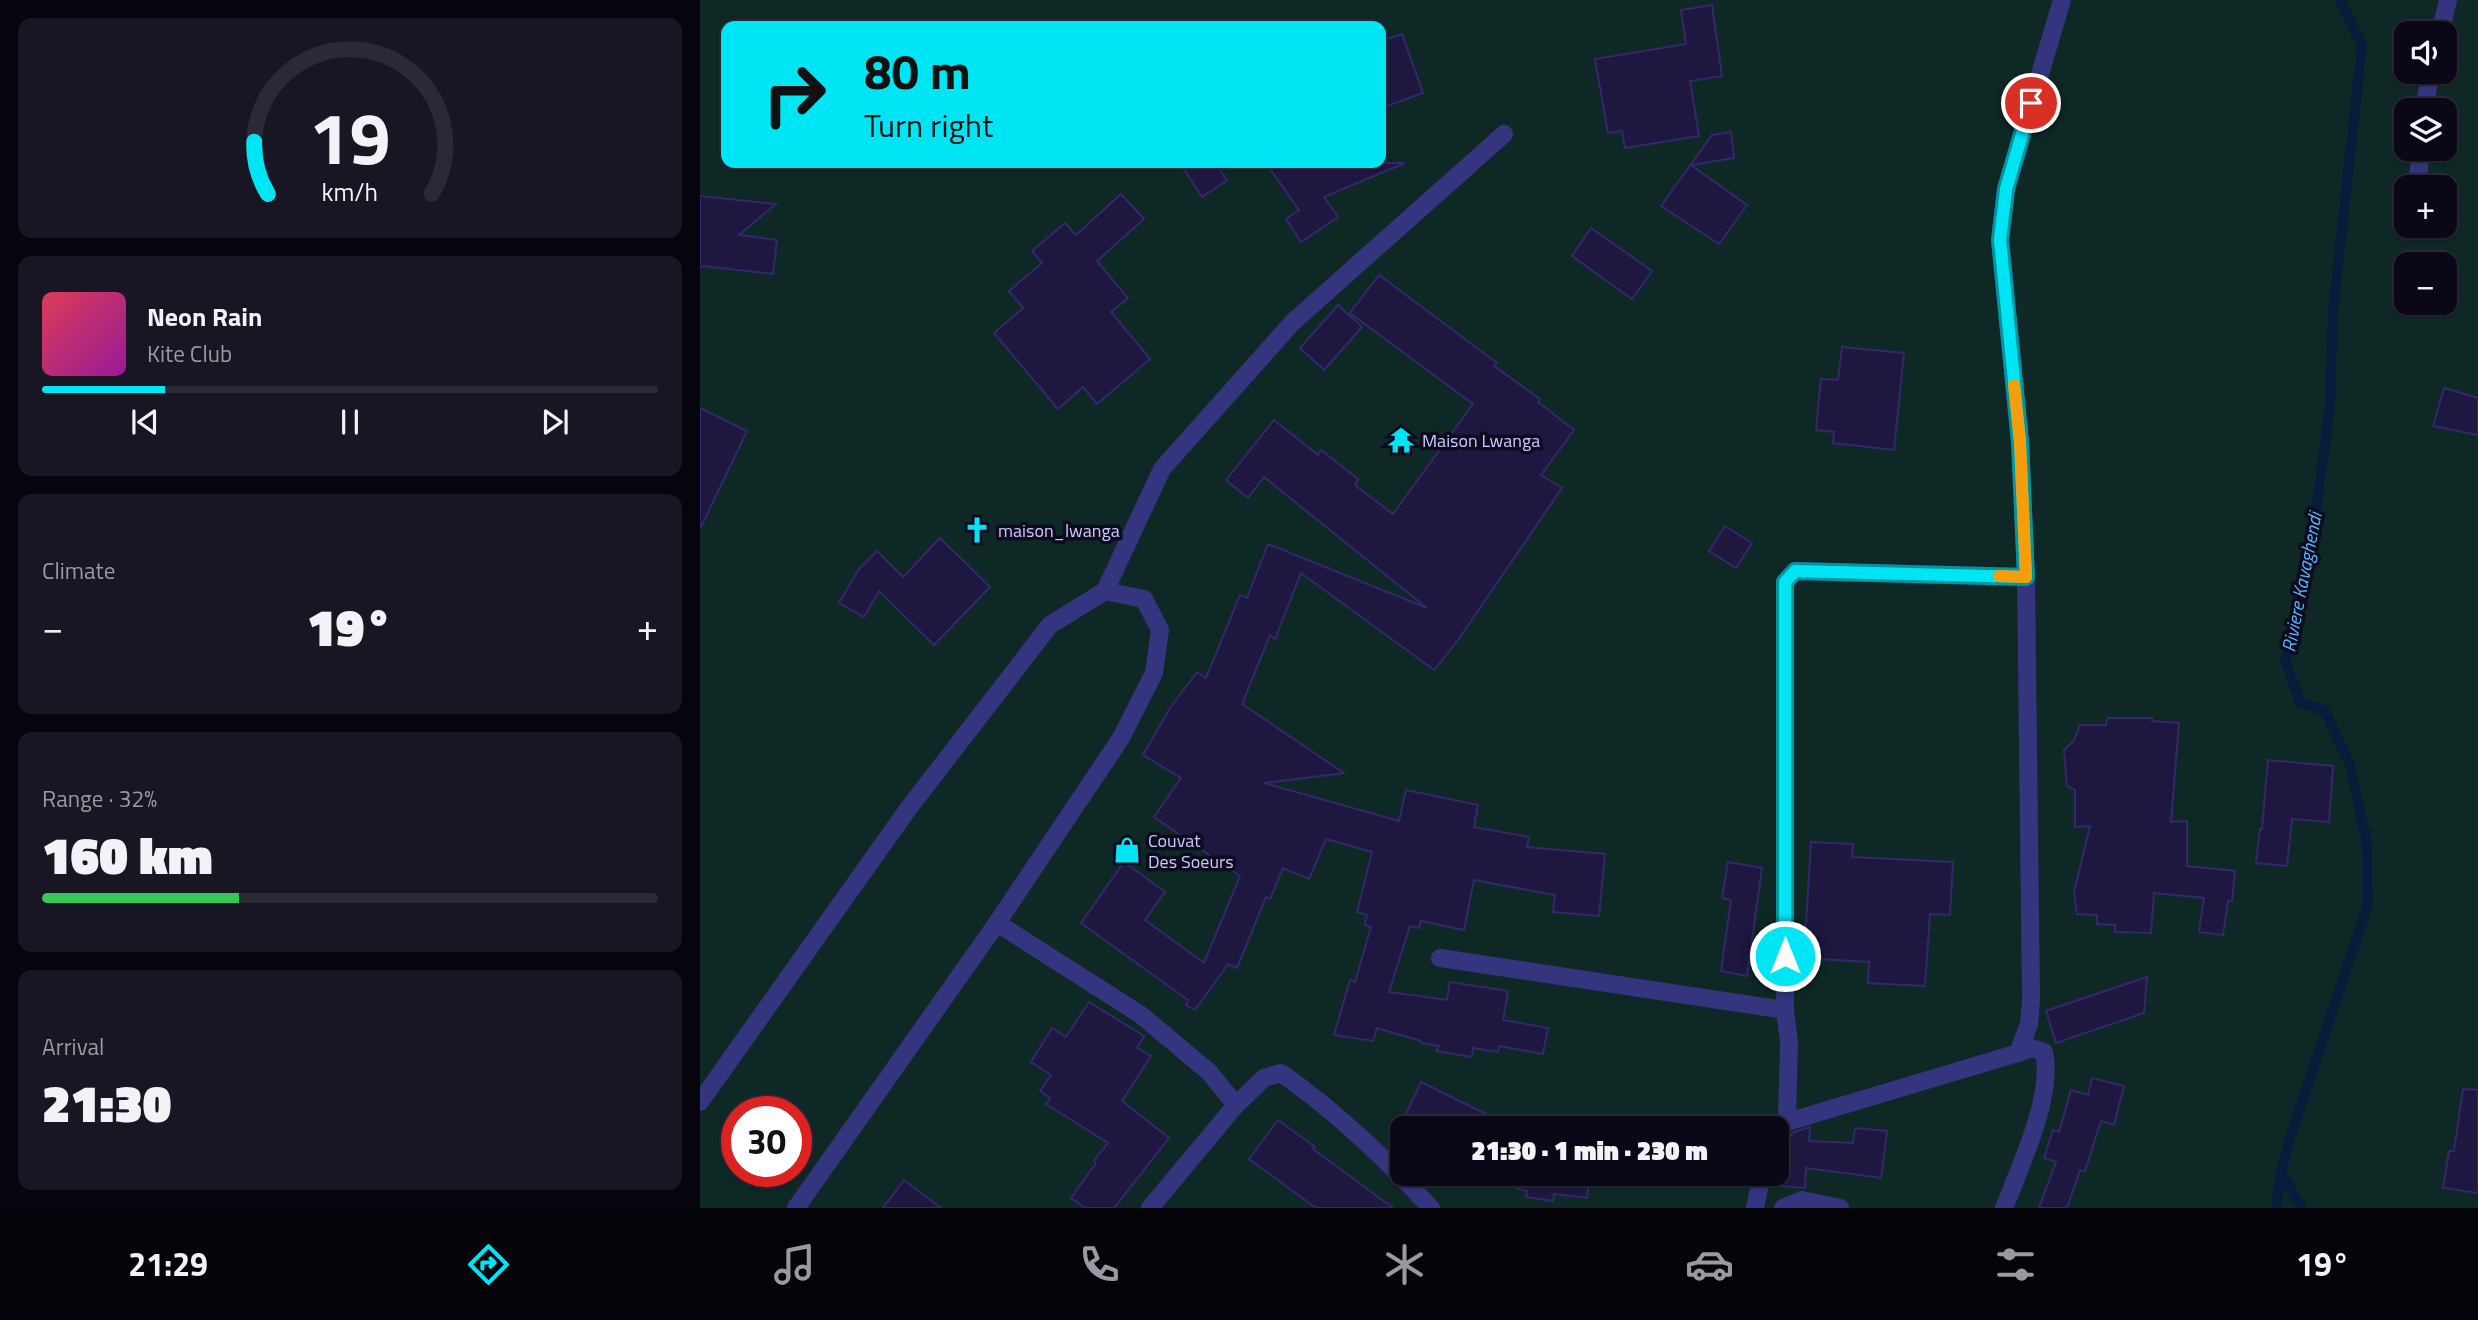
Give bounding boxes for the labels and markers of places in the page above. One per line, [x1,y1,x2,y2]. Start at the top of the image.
pin [2001,73,2061,133]
temple icon: Maison Lwanga [1386,425,1416,455]
place label: Maison Lwanga [1422,427,1540,454]
church icon: maison_lwanga [962,515,992,545]
place label: maison_lwanga [998,517,1120,544]
place label: Couvat Des Soeurs [1148,827,1234,875]
shop icon: Couvat Des Soeurs [1112,835,1142,865]

